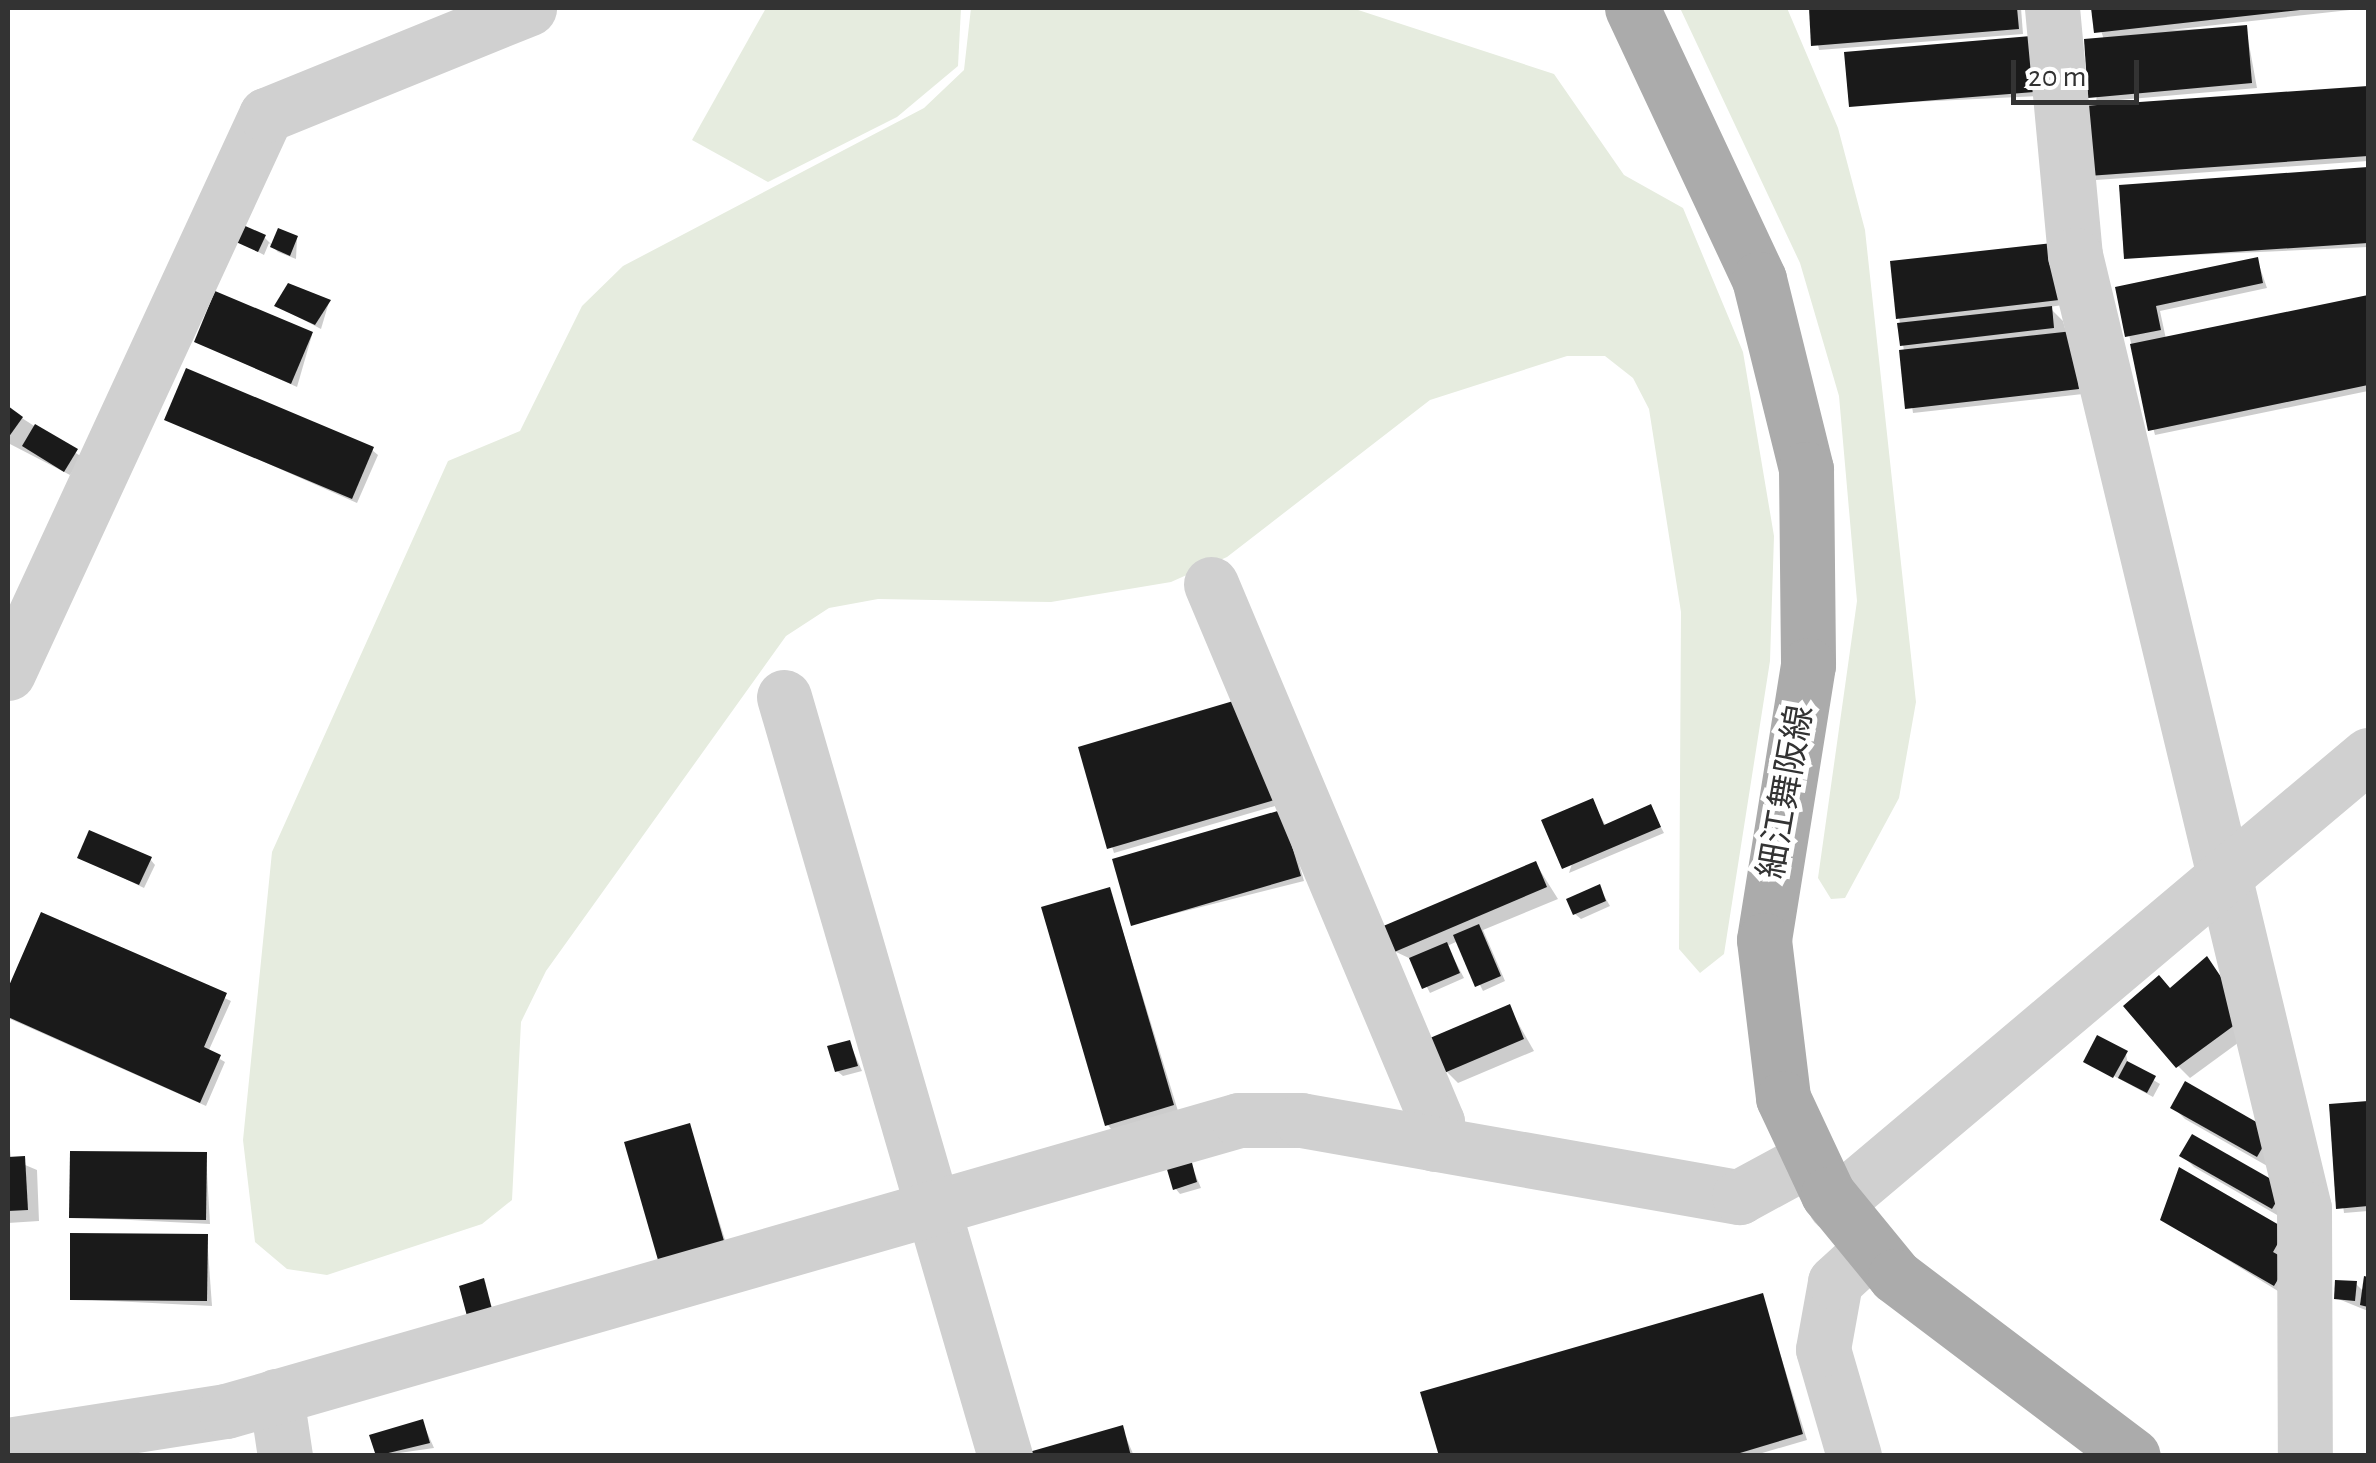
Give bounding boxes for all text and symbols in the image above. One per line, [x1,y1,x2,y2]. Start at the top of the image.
scale bar [2016,40,2144,102]
text: 20 m [2028,62,2086,92]
street label: 細江舞阪線 [1751,702,1823,882]

